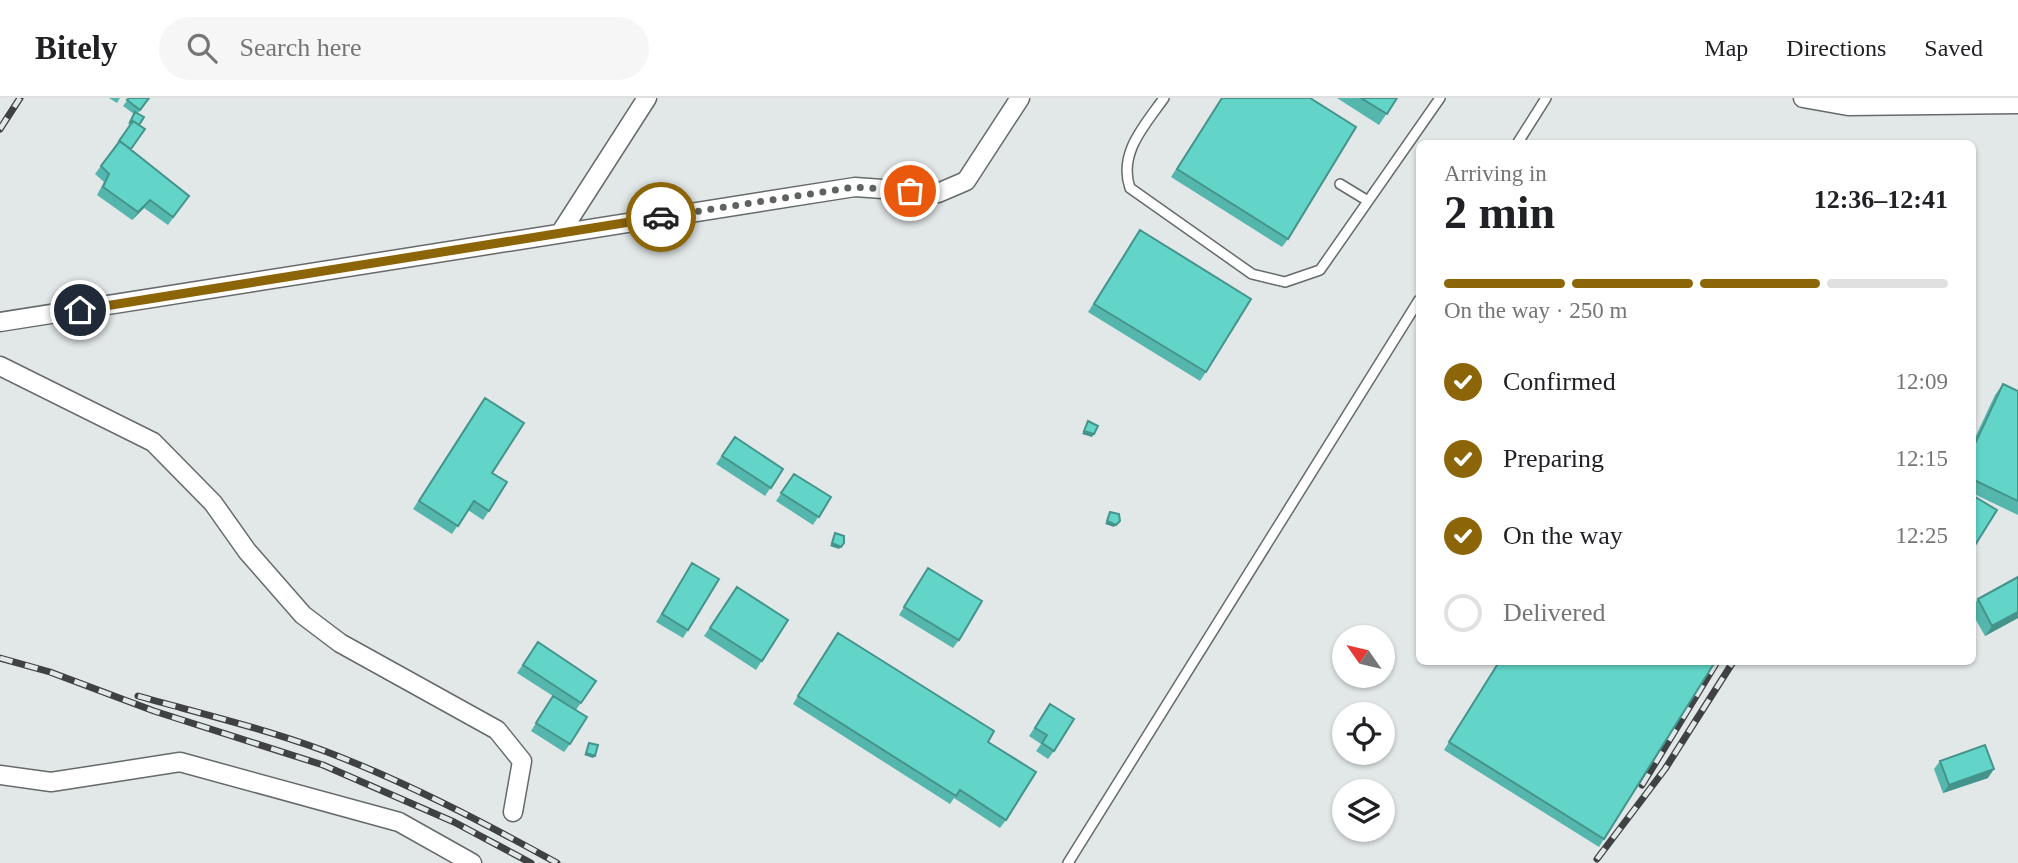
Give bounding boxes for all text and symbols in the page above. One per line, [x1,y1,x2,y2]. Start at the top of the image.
search box [159,17,649,80]
icon: search [183,29,221,67]
text: Bitely [35,30,117,66]
text: Search here [239,33,361,62]
text: Map [1704,35,1748,61]
text: Directions [1786,35,1886,61]
text: Saved [1924,35,1983,61]
pin [880,161,940,221]
text: Arriving in [1444,161,1547,186]
icon: bag [891,172,929,210]
courier [626,182,696,252]
text: 12:36–12:41 [1814,185,1948,214]
text: 2 min [1444,187,1555,238]
icon: car [642,198,680,236]
pin [50,280,110,340]
icon: home [61,291,99,329]
text: On the way · 250 m [1444,298,1627,323]
icon: check [1444,363,1482,401]
text: Confirmed [1503,367,1616,396]
text: 12:09 [1896,369,1948,394]
icon: check [1444,440,1482,478]
text: Preparing [1503,444,1604,473]
text: 12:15 [1896,446,1948,471]
icon: check [1444,517,1482,555]
text: On the way [1503,521,1623,550]
text: 12:25 [1896,523,1948,548]
text: Delivered [1503,598,1606,627]
north arrow [1332,625,1395,688]
map controls [1332,625,1395,842]
button: locate [1332,702,1395,765]
button: layers [1332,779,1395,842]

